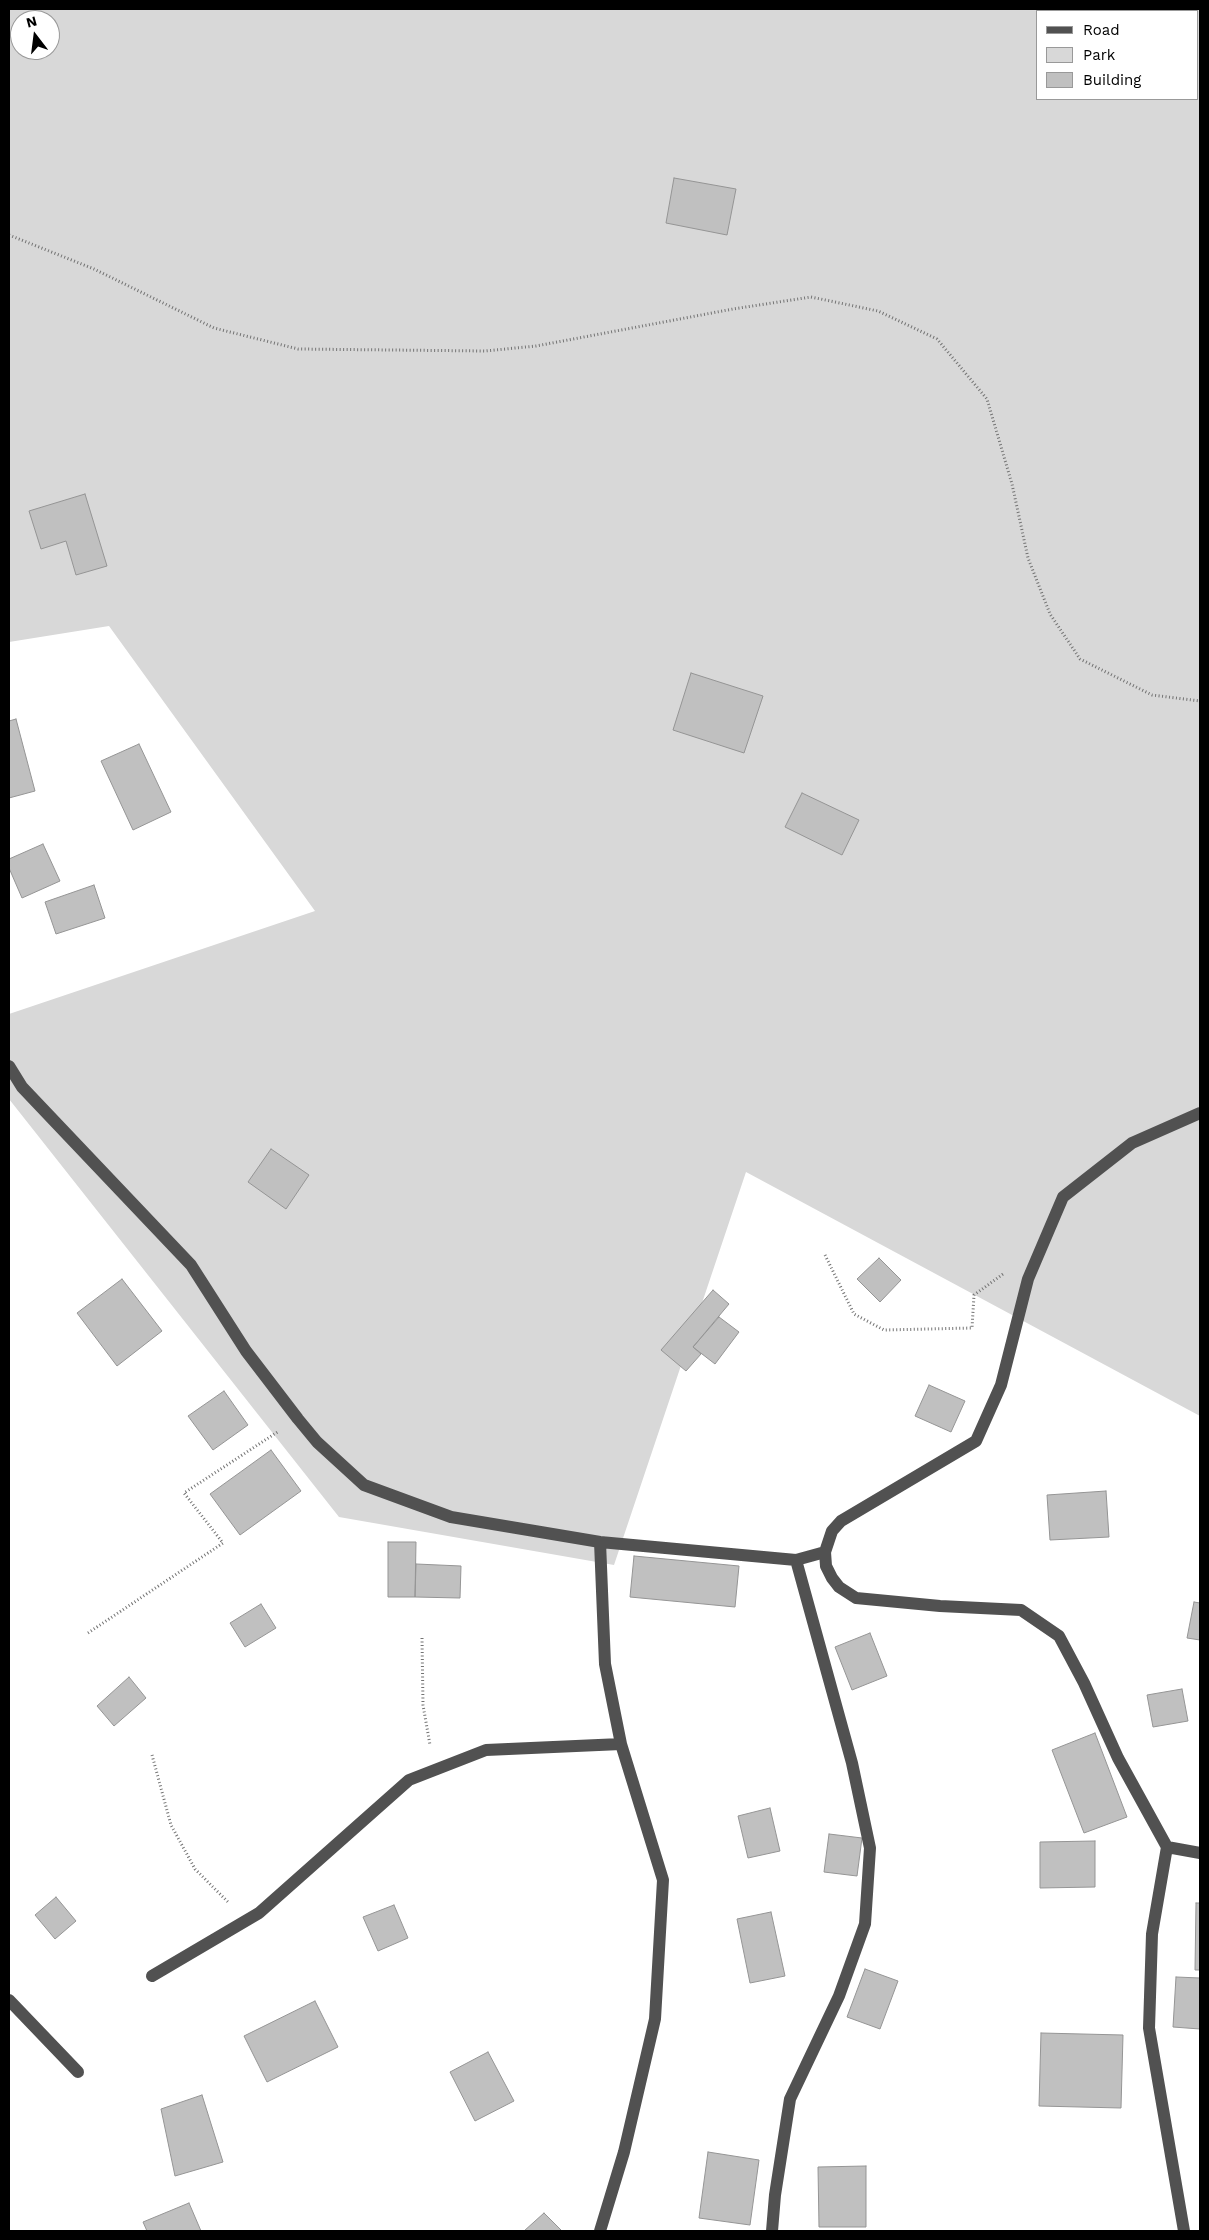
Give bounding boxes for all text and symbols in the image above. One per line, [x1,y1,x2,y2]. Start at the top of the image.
north arrow [10,10,60,60]
legend [1036,10,1199,100]
text: N [24,12,38,31]
text: Road [1083,21,1120,39]
text: Park [1083,46,1115,64]
text: Building [1083,71,1141,89]

